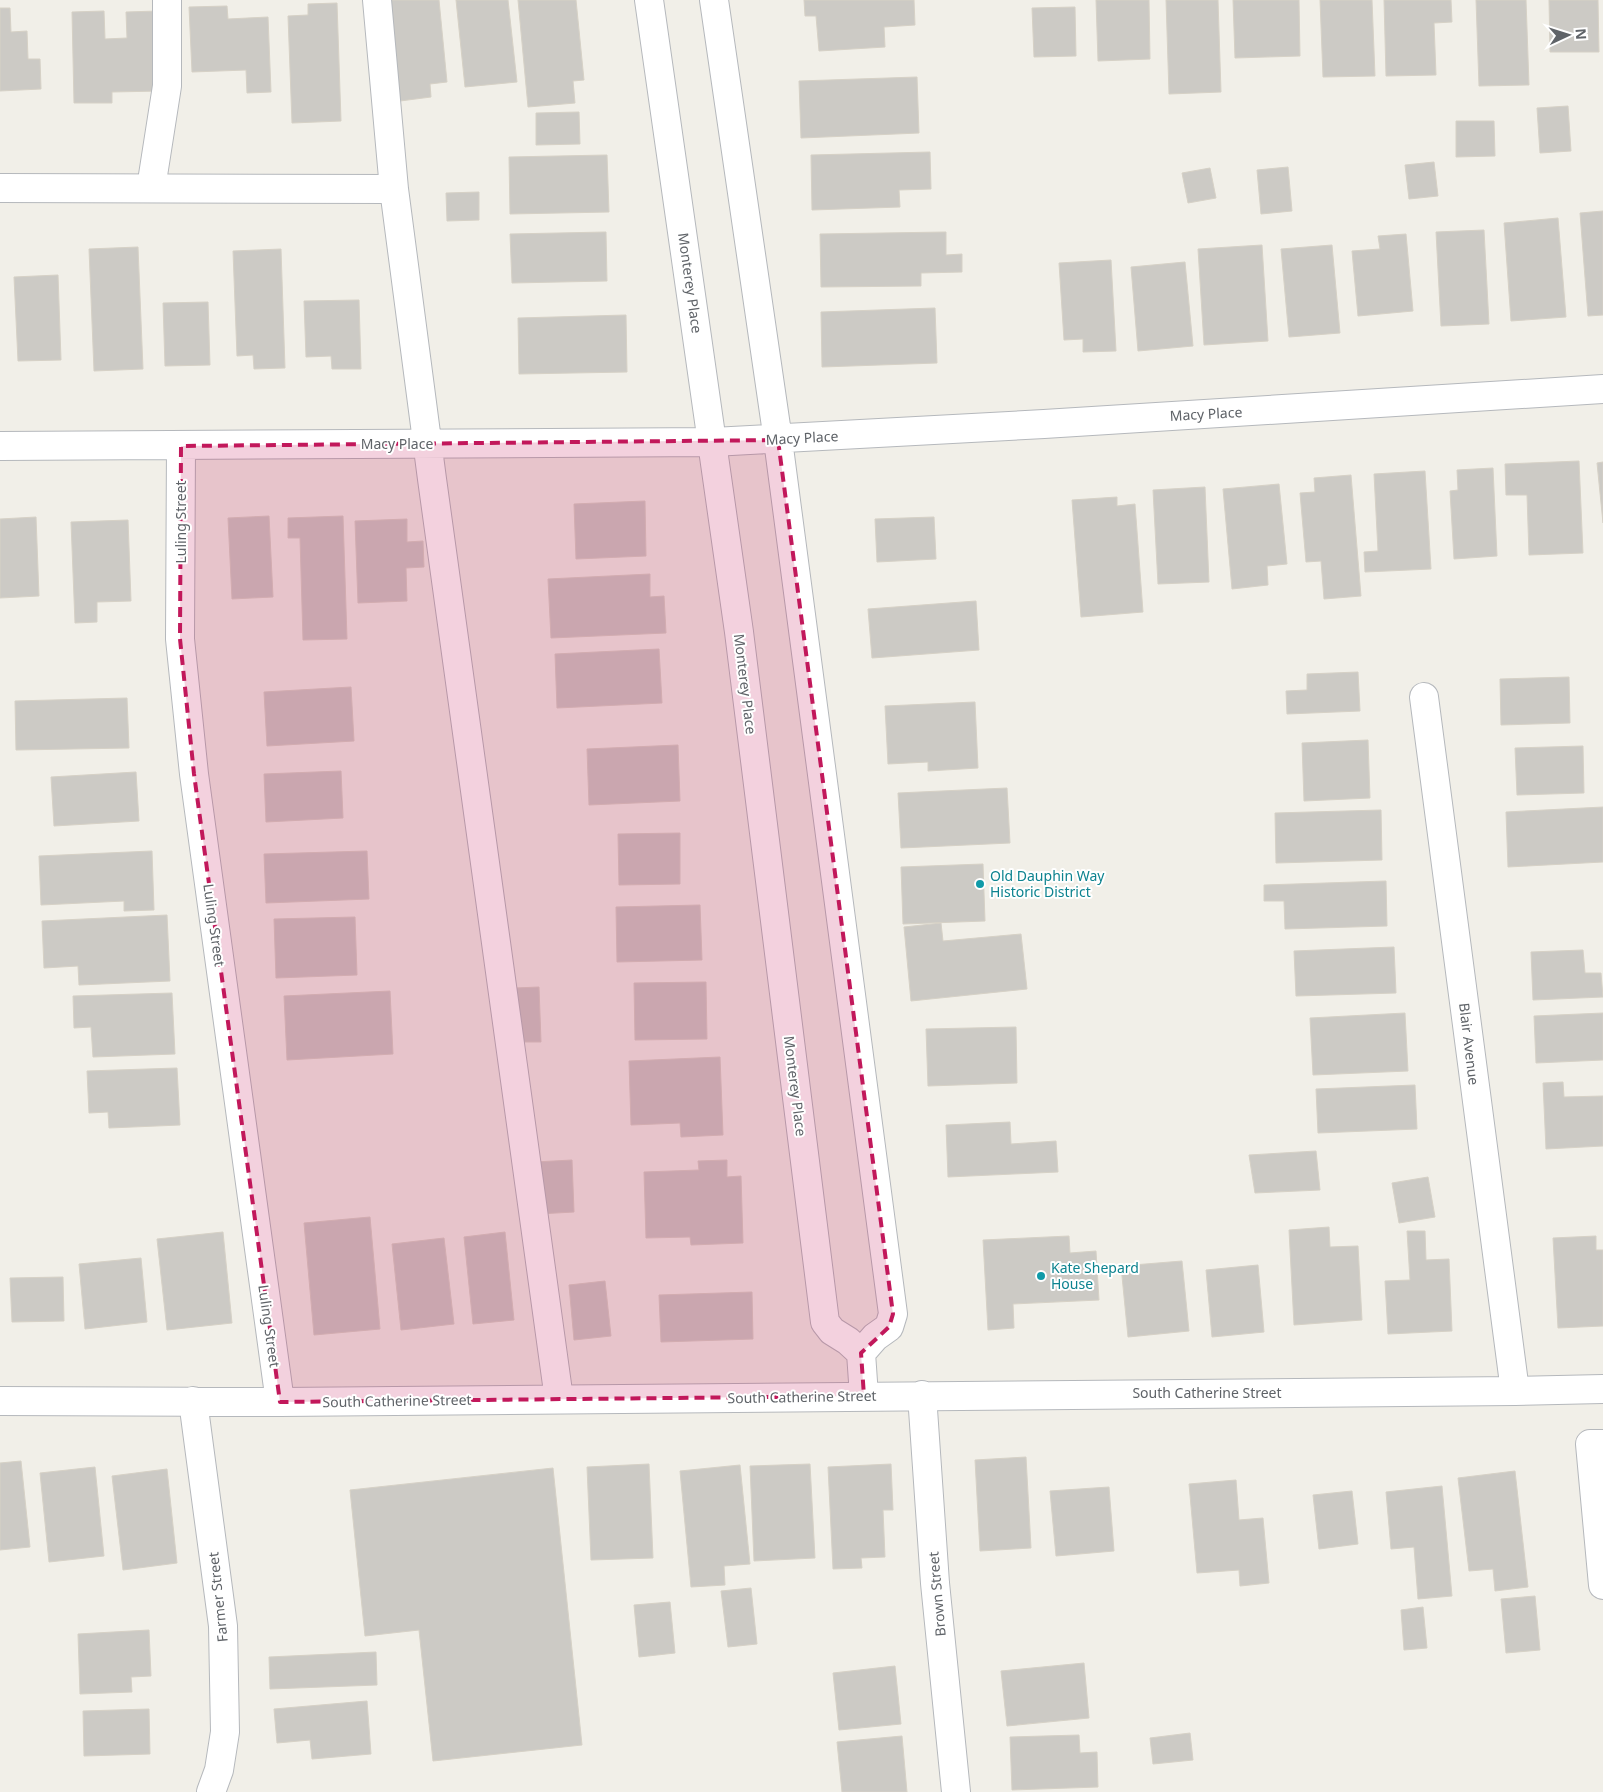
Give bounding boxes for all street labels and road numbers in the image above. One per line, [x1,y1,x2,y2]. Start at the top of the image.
street label: Monterey Place [674,231,707,334]
street label: Macy Place [1169,402,1243,425]
street label: Macy Place [765,426,839,449]
street label: Macy Place [361,434,433,453]
street label: Luling Street [171,480,190,564]
street label: Monterey Place [730,633,761,735]
street label: Luling Street [199,882,230,967]
street label: Blair Avenue [1455,1002,1484,1086]
street label: Monterey Place [780,1035,811,1137]
street label: Luling Street [254,1283,285,1368]
street label: South Catherine Street [1132,1383,1282,1402]
street label: South Catherine Street [727,1386,877,1407]
street label: South Catherine Street [322,1390,472,1411]
street label: Farmer Street [203,1551,232,1643]
street label: Brown Street [923,1551,950,1637]

